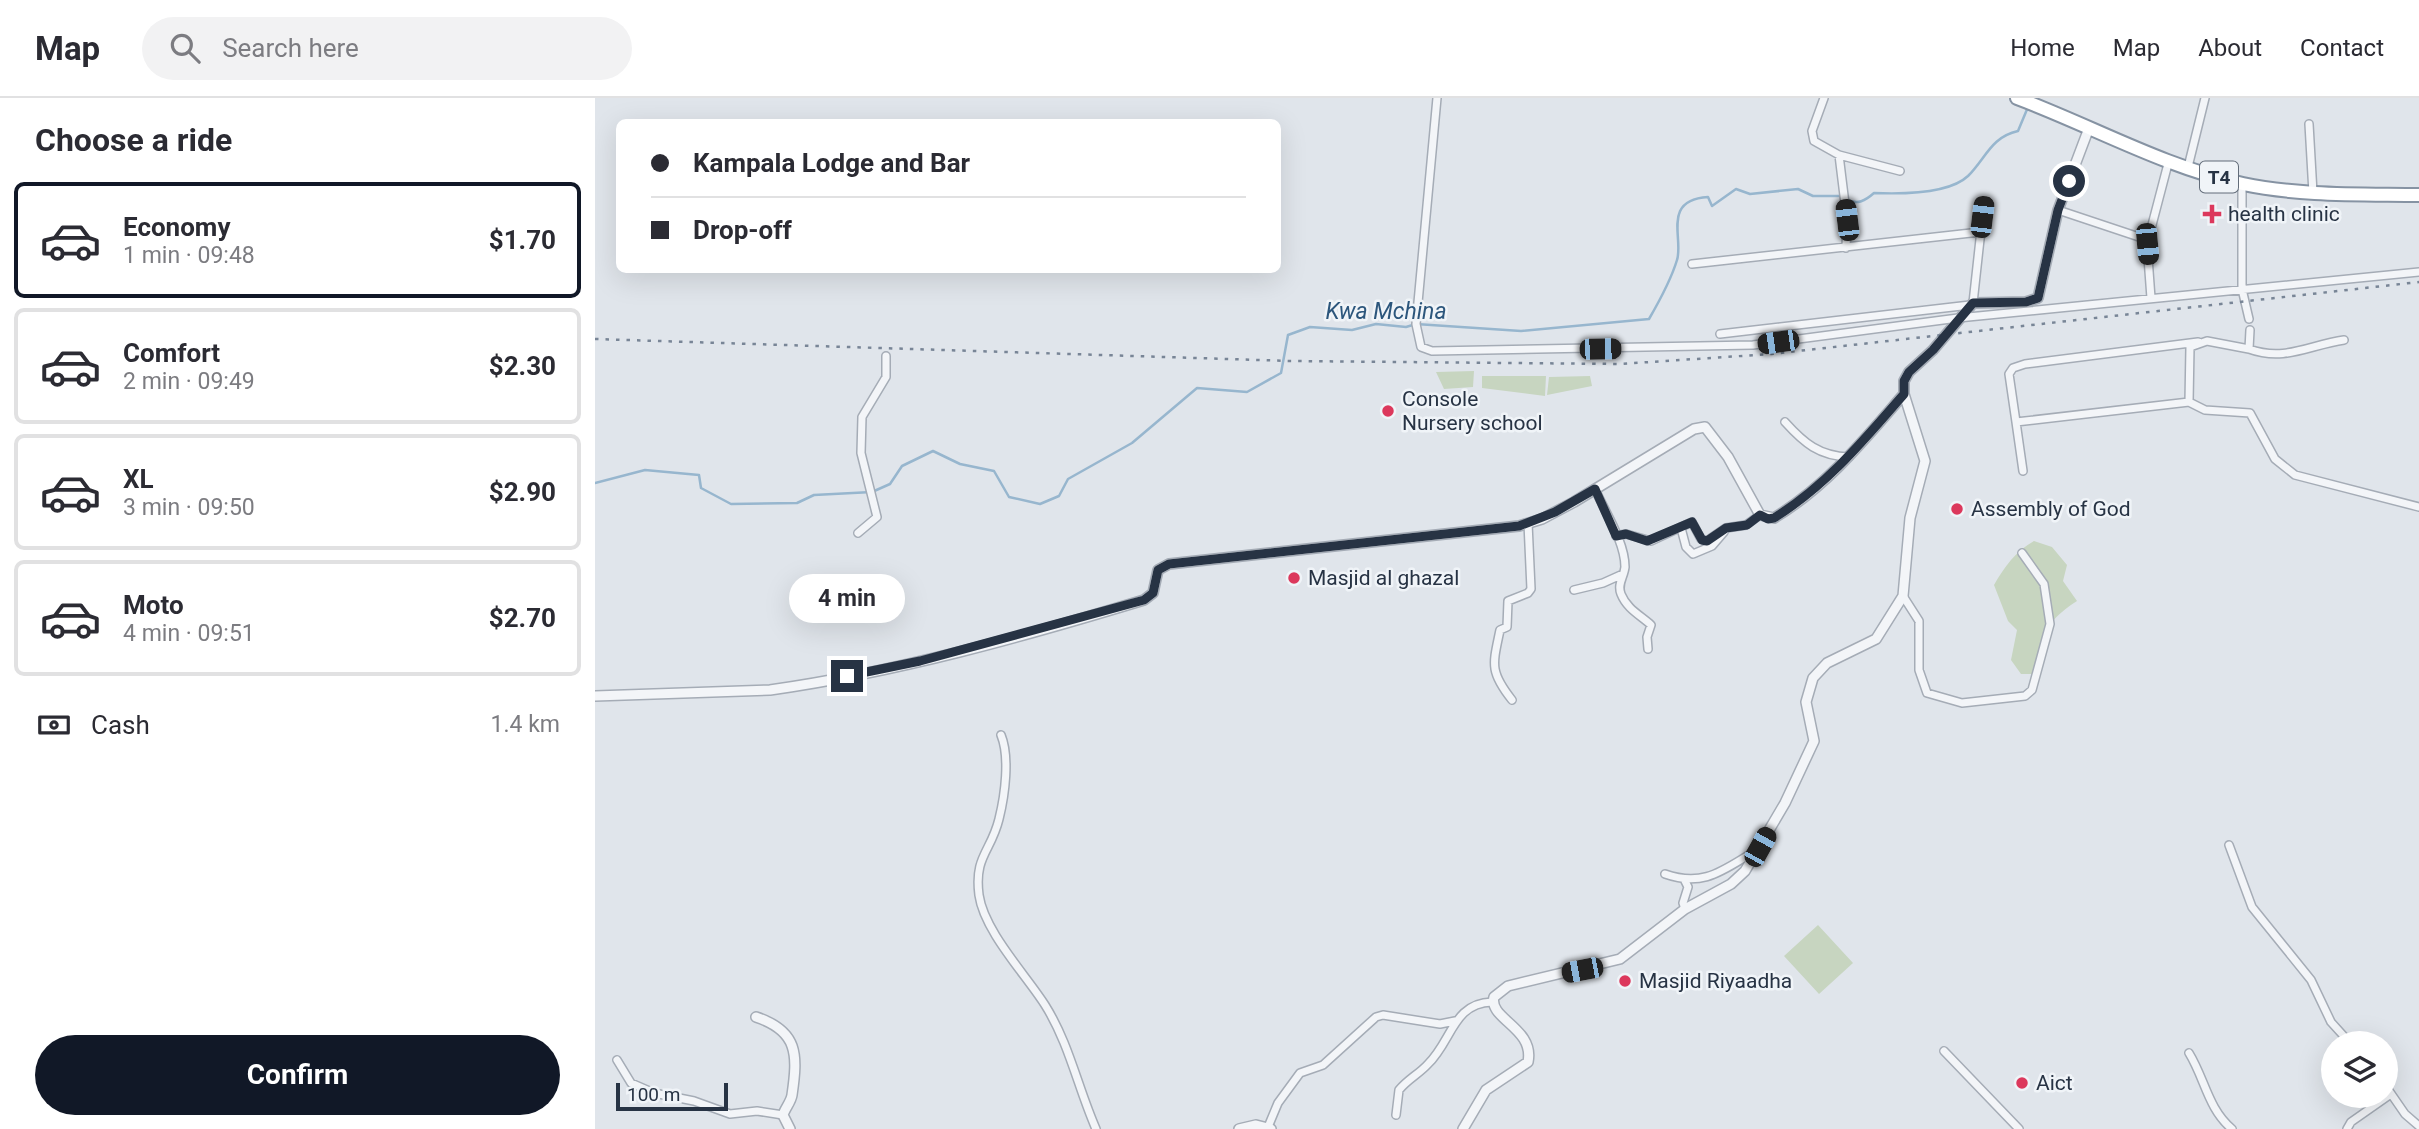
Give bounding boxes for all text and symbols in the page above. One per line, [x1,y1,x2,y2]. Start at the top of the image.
search box [142,17,632,80]
text: Map [35,29,100,68]
icon: search [166,29,204,67]
text: Search here [222,33,359,63]
text: Home [2010,34,2075,62]
text: Map [2113,34,2160,62]
text: About [2198,34,2262,62]
text: Contact [2300,34,2384,62]
text: Choose a ride [35,121,232,159]
text: Kampala Lodge and Bar [693,148,970,178]
road number: T4 [2200,162,2238,192]
route start [2053,165,2085,197]
car [1970,195,1995,239]
car [1835,198,1860,242]
place label: health clinic [2228,202,2340,226]
marker: health clinic [2202,204,2222,224]
icon: car [39,209,102,272]
text: Economy [123,212,230,242]
text: Drop-off [693,215,792,245]
car [2135,222,2160,266]
text: $1.70 [489,225,556,255]
text: 1 min · 09:48 [123,242,255,269]
water label: Kwa Mchina [1325,298,1447,325]
car [1756,329,1801,355]
icon: car [39,335,102,398]
text: Comfort [123,338,220,368]
car [1579,338,1622,360]
text: $2.30 [489,351,556,381]
text: 2 min · 09:49 [123,368,255,395]
place label: Console Nursery school [1402,387,1543,435]
marker: Console Nursery school [1380,403,1396,419]
icon: car [39,461,102,524]
text: XL [123,464,154,494]
text: $2.90 [489,477,556,507]
text: 3 min · 09:50 [123,494,255,521]
place label: Assembly of God [1971,497,2131,521]
marker: Assembly of God [1949,501,1965,517]
place label: Masjid al ghazal [1308,566,1459,590]
marker: Masjid al ghazal [1286,570,1302,586]
callout: 4 min [789,574,905,624]
text: 4 min [818,585,876,612]
icon: car [39,587,102,650]
text: Moto [123,590,184,620]
text: $2.70 [489,603,556,633]
text: 4 min · 09:51 [123,620,255,647]
route end [831,660,863,692]
icon: cash [35,706,73,744]
text: Cash [91,710,150,740]
text: 1.4 km [491,711,560,738]
car [1741,824,1780,870]
car [1560,956,1605,984]
place label: Masjid Riyaadha [1639,969,1792,993]
marker: Masjid Riyaadha [1617,973,1633,989]
map controls [2321,1031,2398,1108]
button: layers [2321,1031,2398,1108]
button: Confirm [35,1035,560,1115]
place label: Aict [2036,1071,2073,1095]
marker: Aict [2014,1075,2030,1091]
scale bar [616,1080,728,1112]
text: 100 m [627,1083,680,1106]

